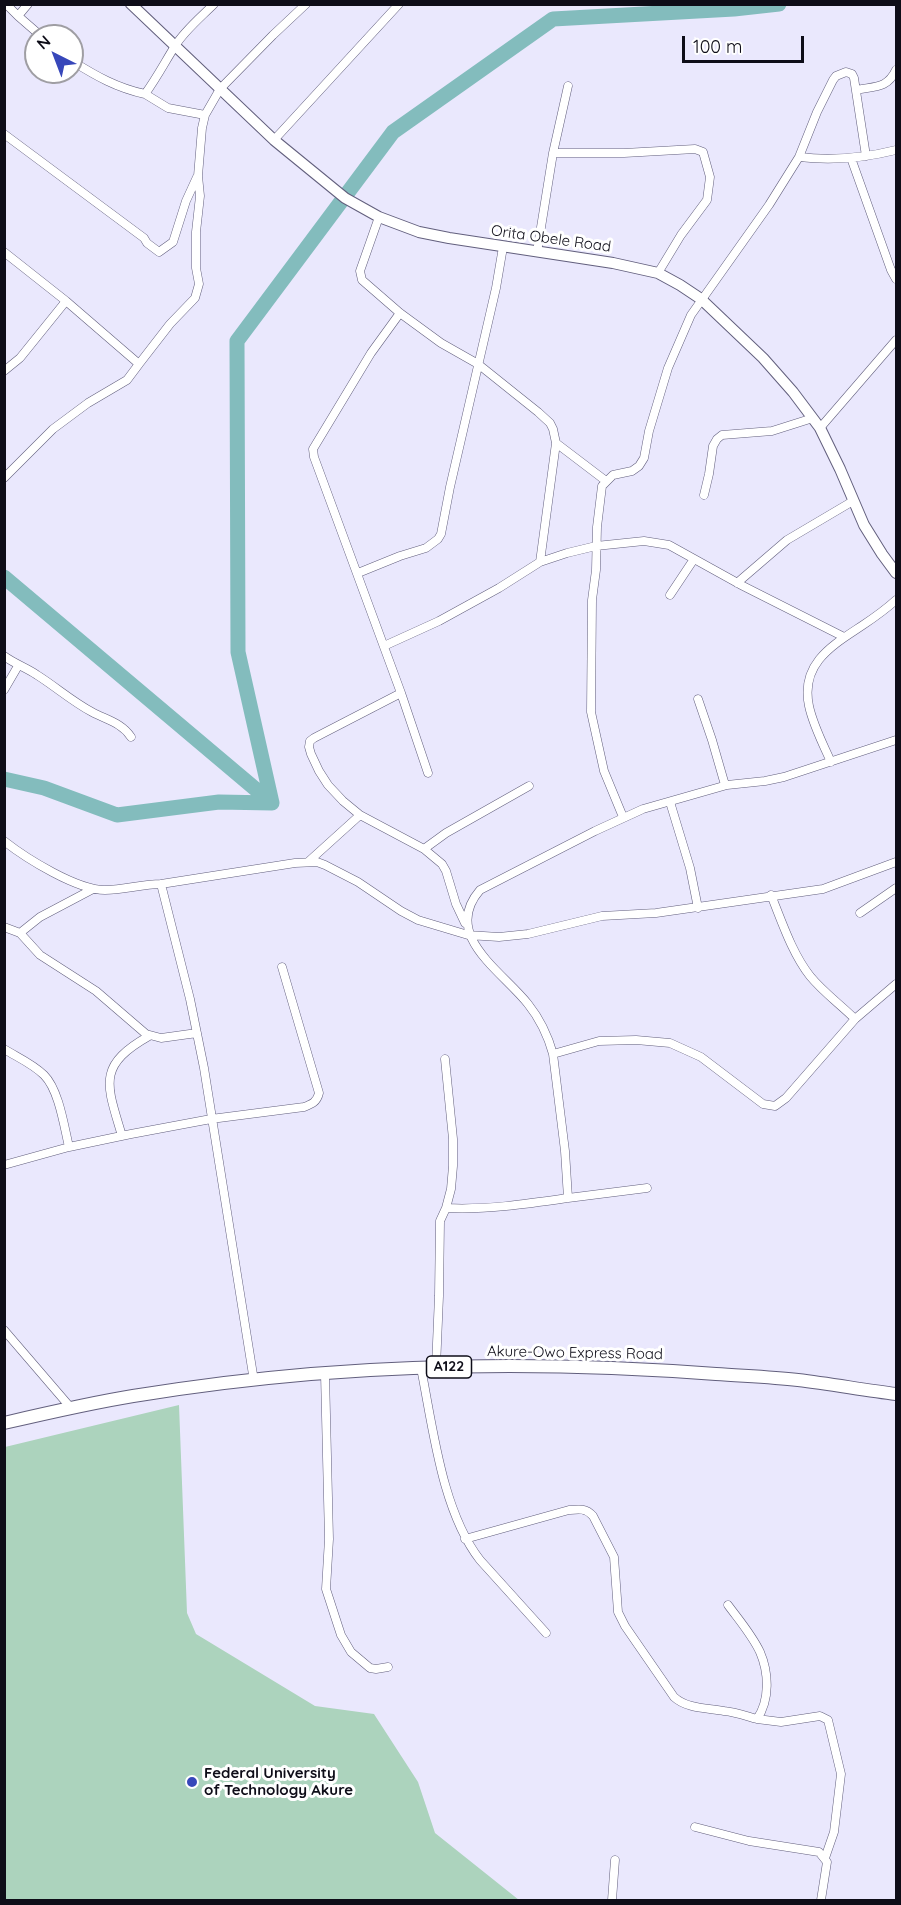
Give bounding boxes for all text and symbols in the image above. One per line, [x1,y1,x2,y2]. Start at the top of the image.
north arrow [24,24,84,84]
scale bar [685,24,806,62]
text: N [32,31,54,53]
text: 100 m [693,35,742,58]
street label: Orita Obele Road [490,222,612,256]
street label: Akure-Owo Express Road [487,1342,663,1364]
road number: A122 [426,1356,472,1378]
place label: Federal University of Technology Akure [204,1764,353,1799]
marker: Federal University of Technology Akure [185,1775,199,1789]

